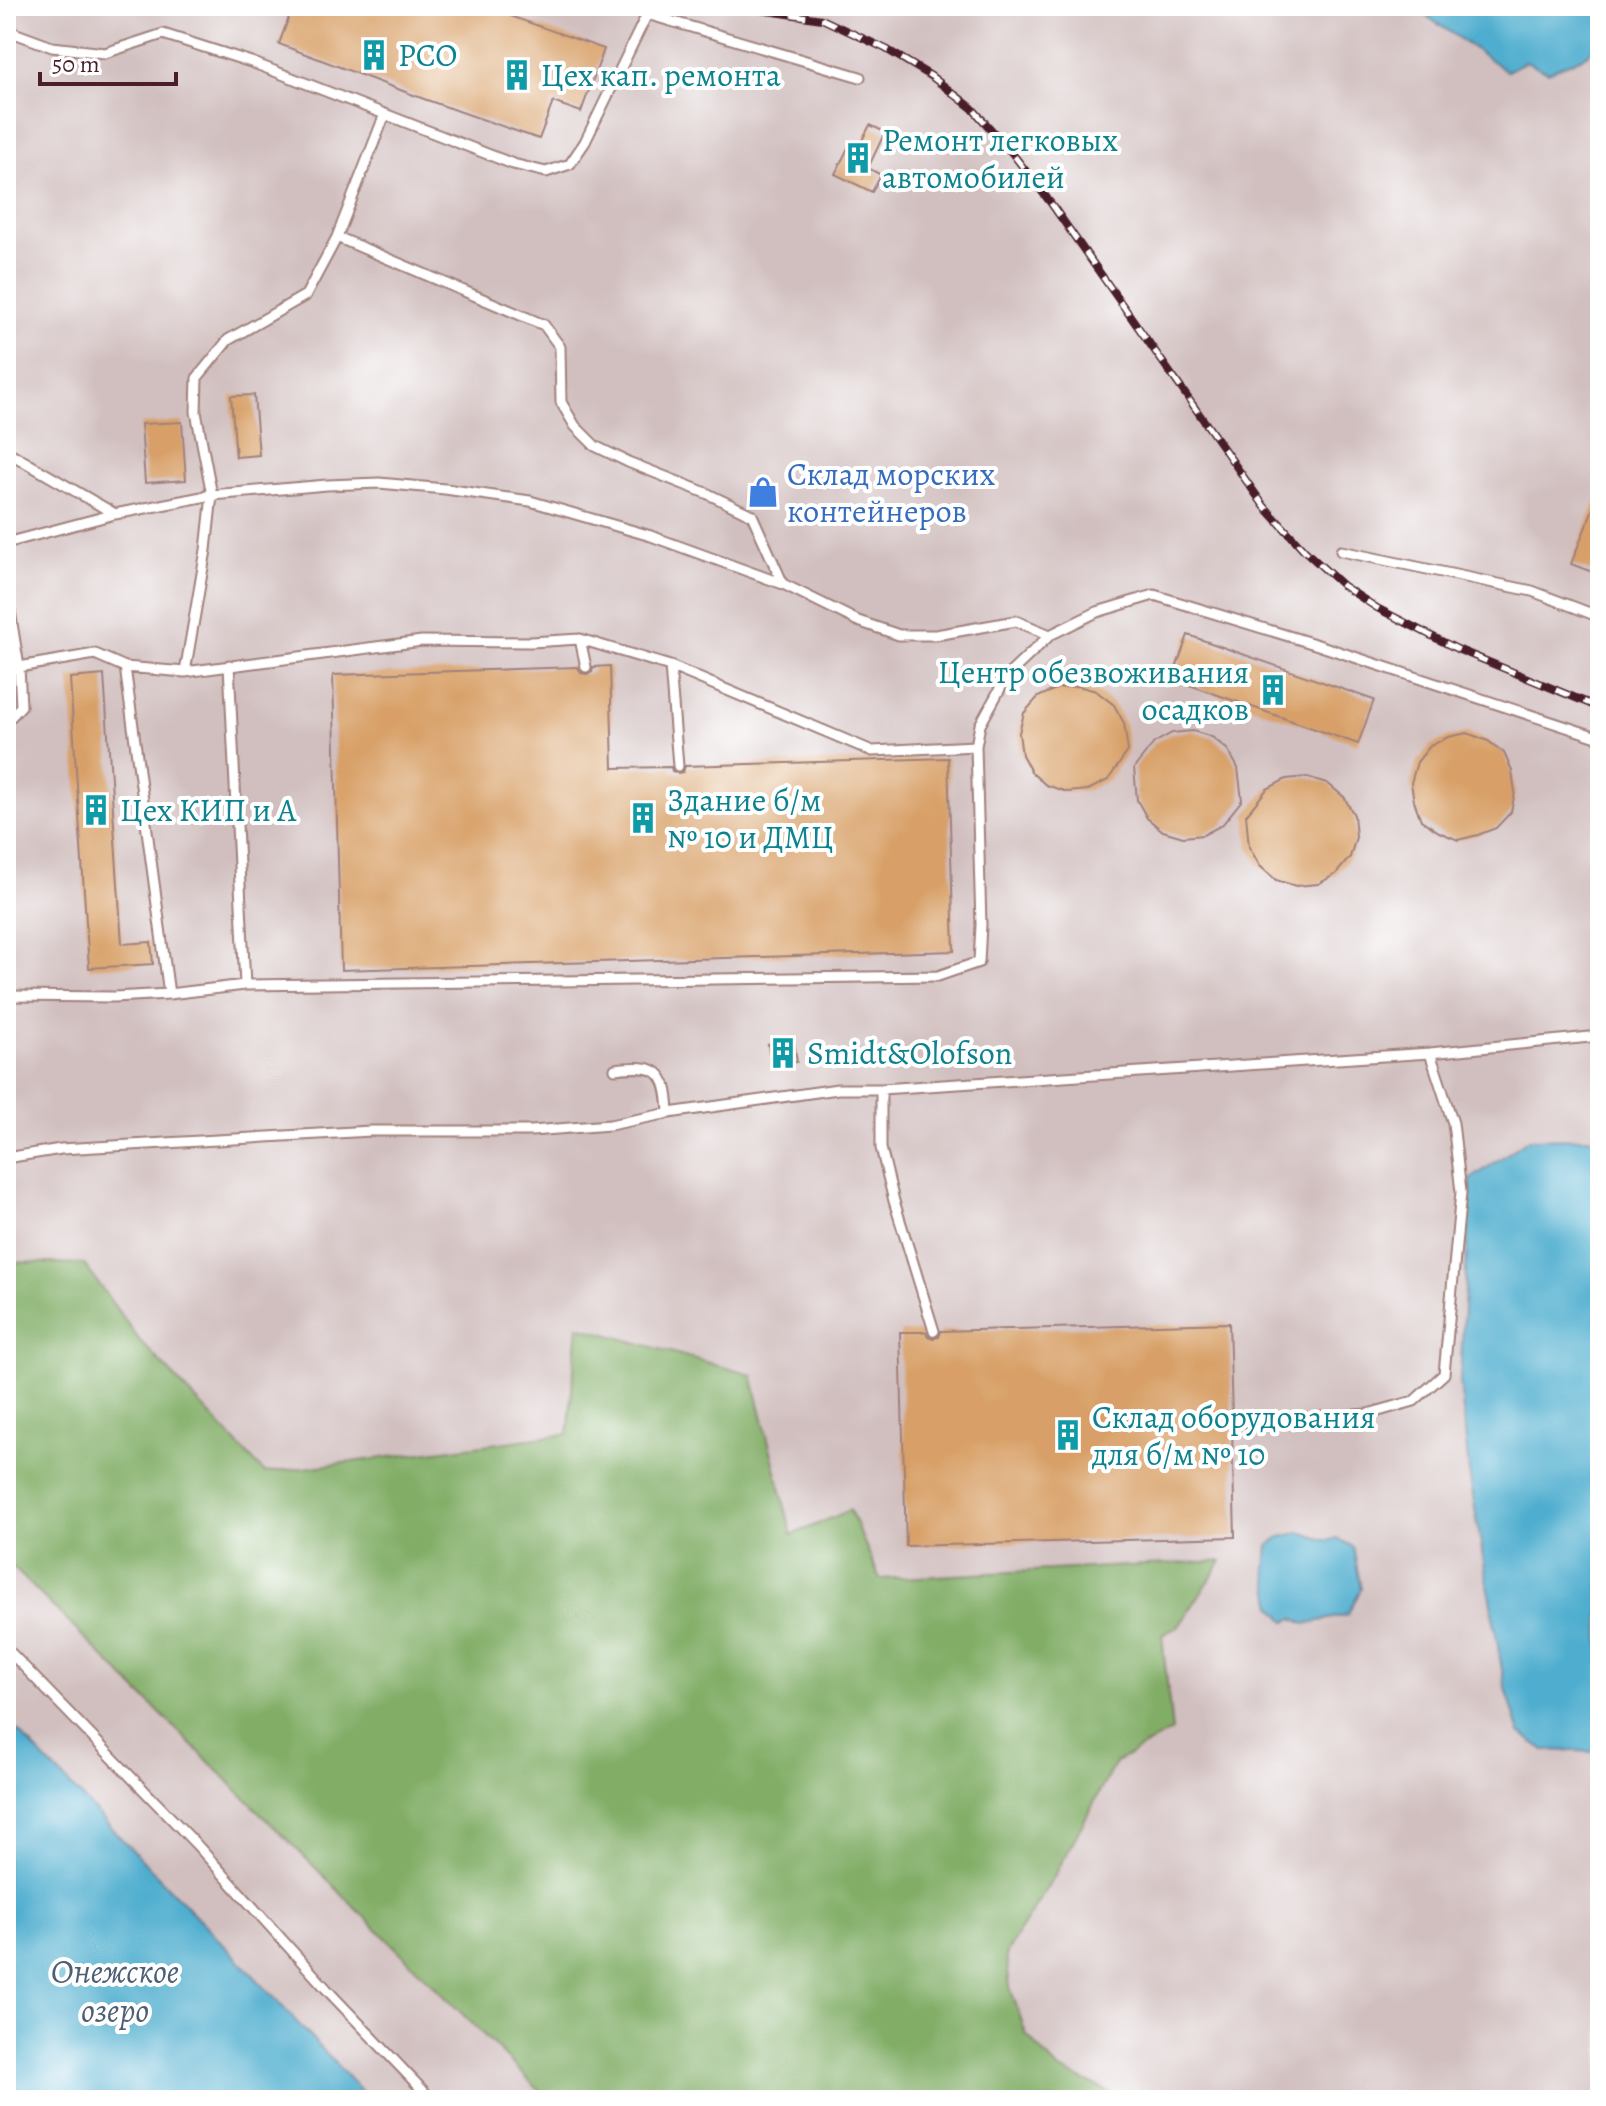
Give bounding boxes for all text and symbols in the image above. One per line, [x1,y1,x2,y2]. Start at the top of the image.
place label: РСО [398,33,457,77]
scale bar [40,36,176,86]
building icon: РСО [357,38,391,72]
text: 50 m [52,48,100,80]
place label: Цех кап. ремонта [541,53,781,97]
building icon: Цех кап. ремонта [500,58,534,92]
place label: Ремонт легковых автомобилей [882,118,1118,199]
building icon: Ремонт легковых автомобилей [841,141,875,175]
place label: Склад морских контейнеров [787,452,995,533]
shop icon: Склад морских контейнеров [746,475,780,509]
place label: Центр обезвоживания осадков [938,650,1249,731]
building icon: Центр обезвоживания осадков [1256,673,1290,707]
place label: Здание б/м № 10 и ДМЦ [667,778,834,859]
place label: Цех КИП и А [120,788,297,832]
building icon: Цех КИП и А [79,793,113,827]
building icon: Здание б/м № 10 и ДМЦ [626,801,660,835]
place label: Smidt&Olofson [807,1031,1012,1075]
building icon: Smidt&Olofson [766,1036,800,1070]
place label: Склад оборудования для б/м № 10 [1091,1395,1375,1476]
building icon: Склад оборудования для б/м № 10 [1051,1418,1085,1452]
water label: Онежское озеро [51,1948,179,2034]

